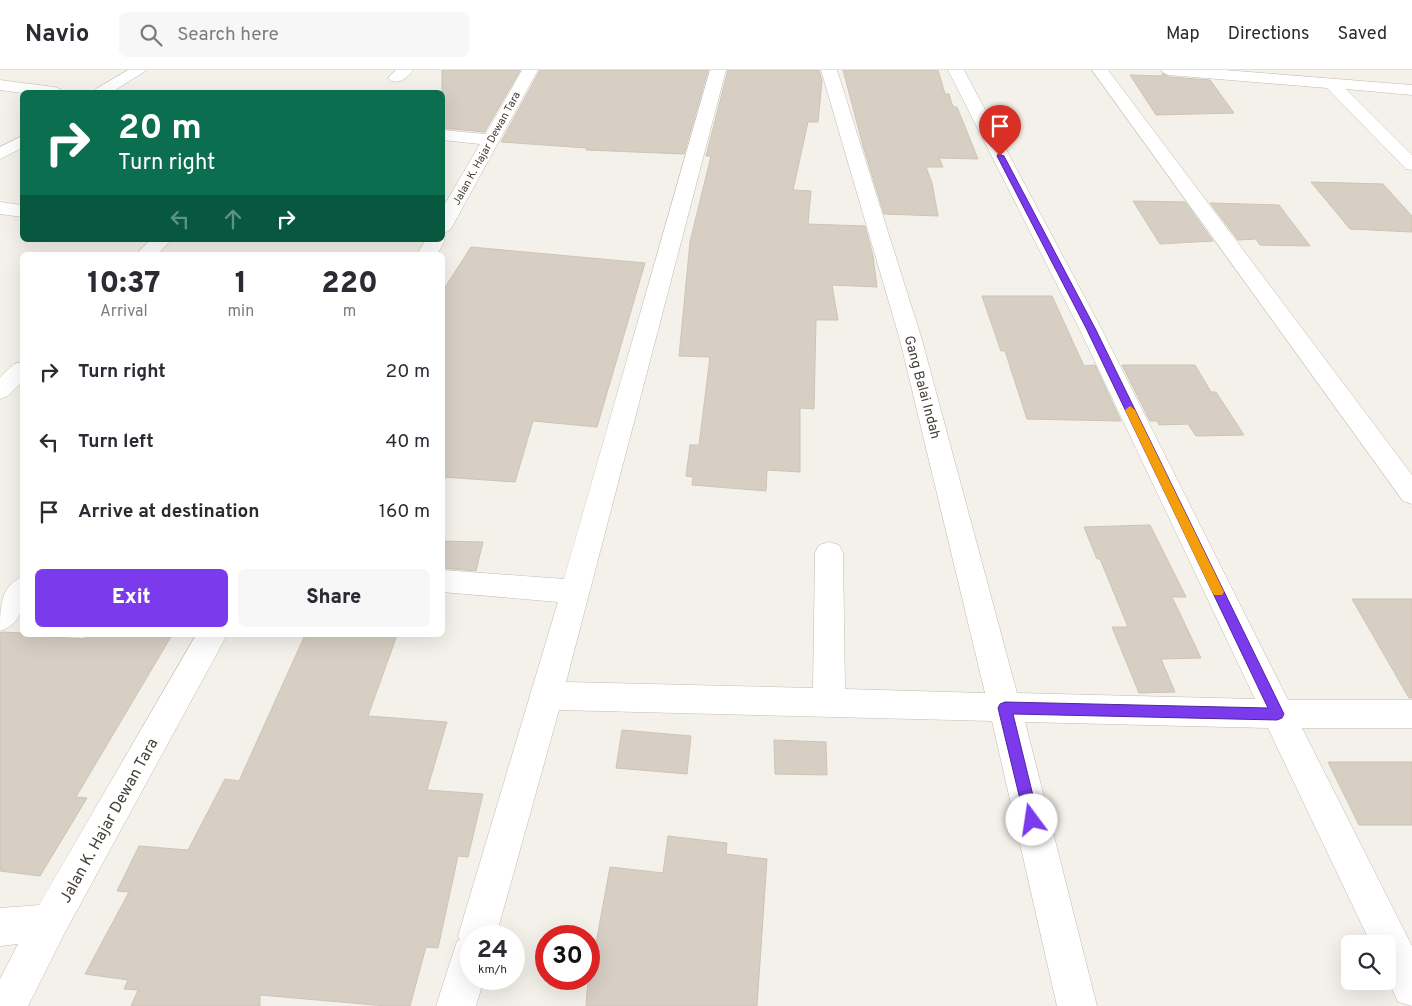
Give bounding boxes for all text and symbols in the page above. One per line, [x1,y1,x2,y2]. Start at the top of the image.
search box [119,12,469,57]
text: Navio [25,20,89,50]
icon: search [137,21,165,49]
text: Search here [177,23,279,47]
text: Map [1166,23,1200,46]
text: Directions [1228,23,1310,46]
text: Saved [1338,23,1387,46]
street label: Jalan K. Hajar Dewan Tara [450,89,524,208]
pin [979,105,1021,156]
text: 20 m [118,107,202,151]
icon: right [35,110,100,175]
icon: arrive [986,112,1014,140]
text: Turn right [118,150,215,177]
icon: left [166,205,194,233]
icon: ahead [219,205,247,233]
icon: right [272,205,300,233]
text: 10:37 [87,266,160,303]
text: 1 [235,266,247,303]
text: 220 [321,266,378,303]
text: Arrival [100,302,148,322]
text: min [228,302,254,322]
text: m [343,302,356,322]
street label: Gang Balai Indah [900,334,943,441]
icon: right [35,358,63,386]
text: Turn right [78,360,166,384]
text: 20 m [386,360,430,384]
icon: left [35,428,63,456]
text: Turn left [78,430,154,454]
text: 40 m [385,430,430,454]
icon: arrive [35,498,63,526]
text: Arrive at destination [78,500,259,524]
text: 160 m [379,500,430,524]
button: Exit [35,569,228,627]
button: Share [238,569,430,627]
street label: Jalan K. Hajar Dewan Tara [56,735,163,907]
position arrow [1005,793,1057,845]
speed limit sign: 30 [535,925,600,990]
text: 24 [477,935,508,967]
map controls [1341,935,1396,990]
button: search [1341,935,1396,990]
text: km/h [478,962,507,978]

